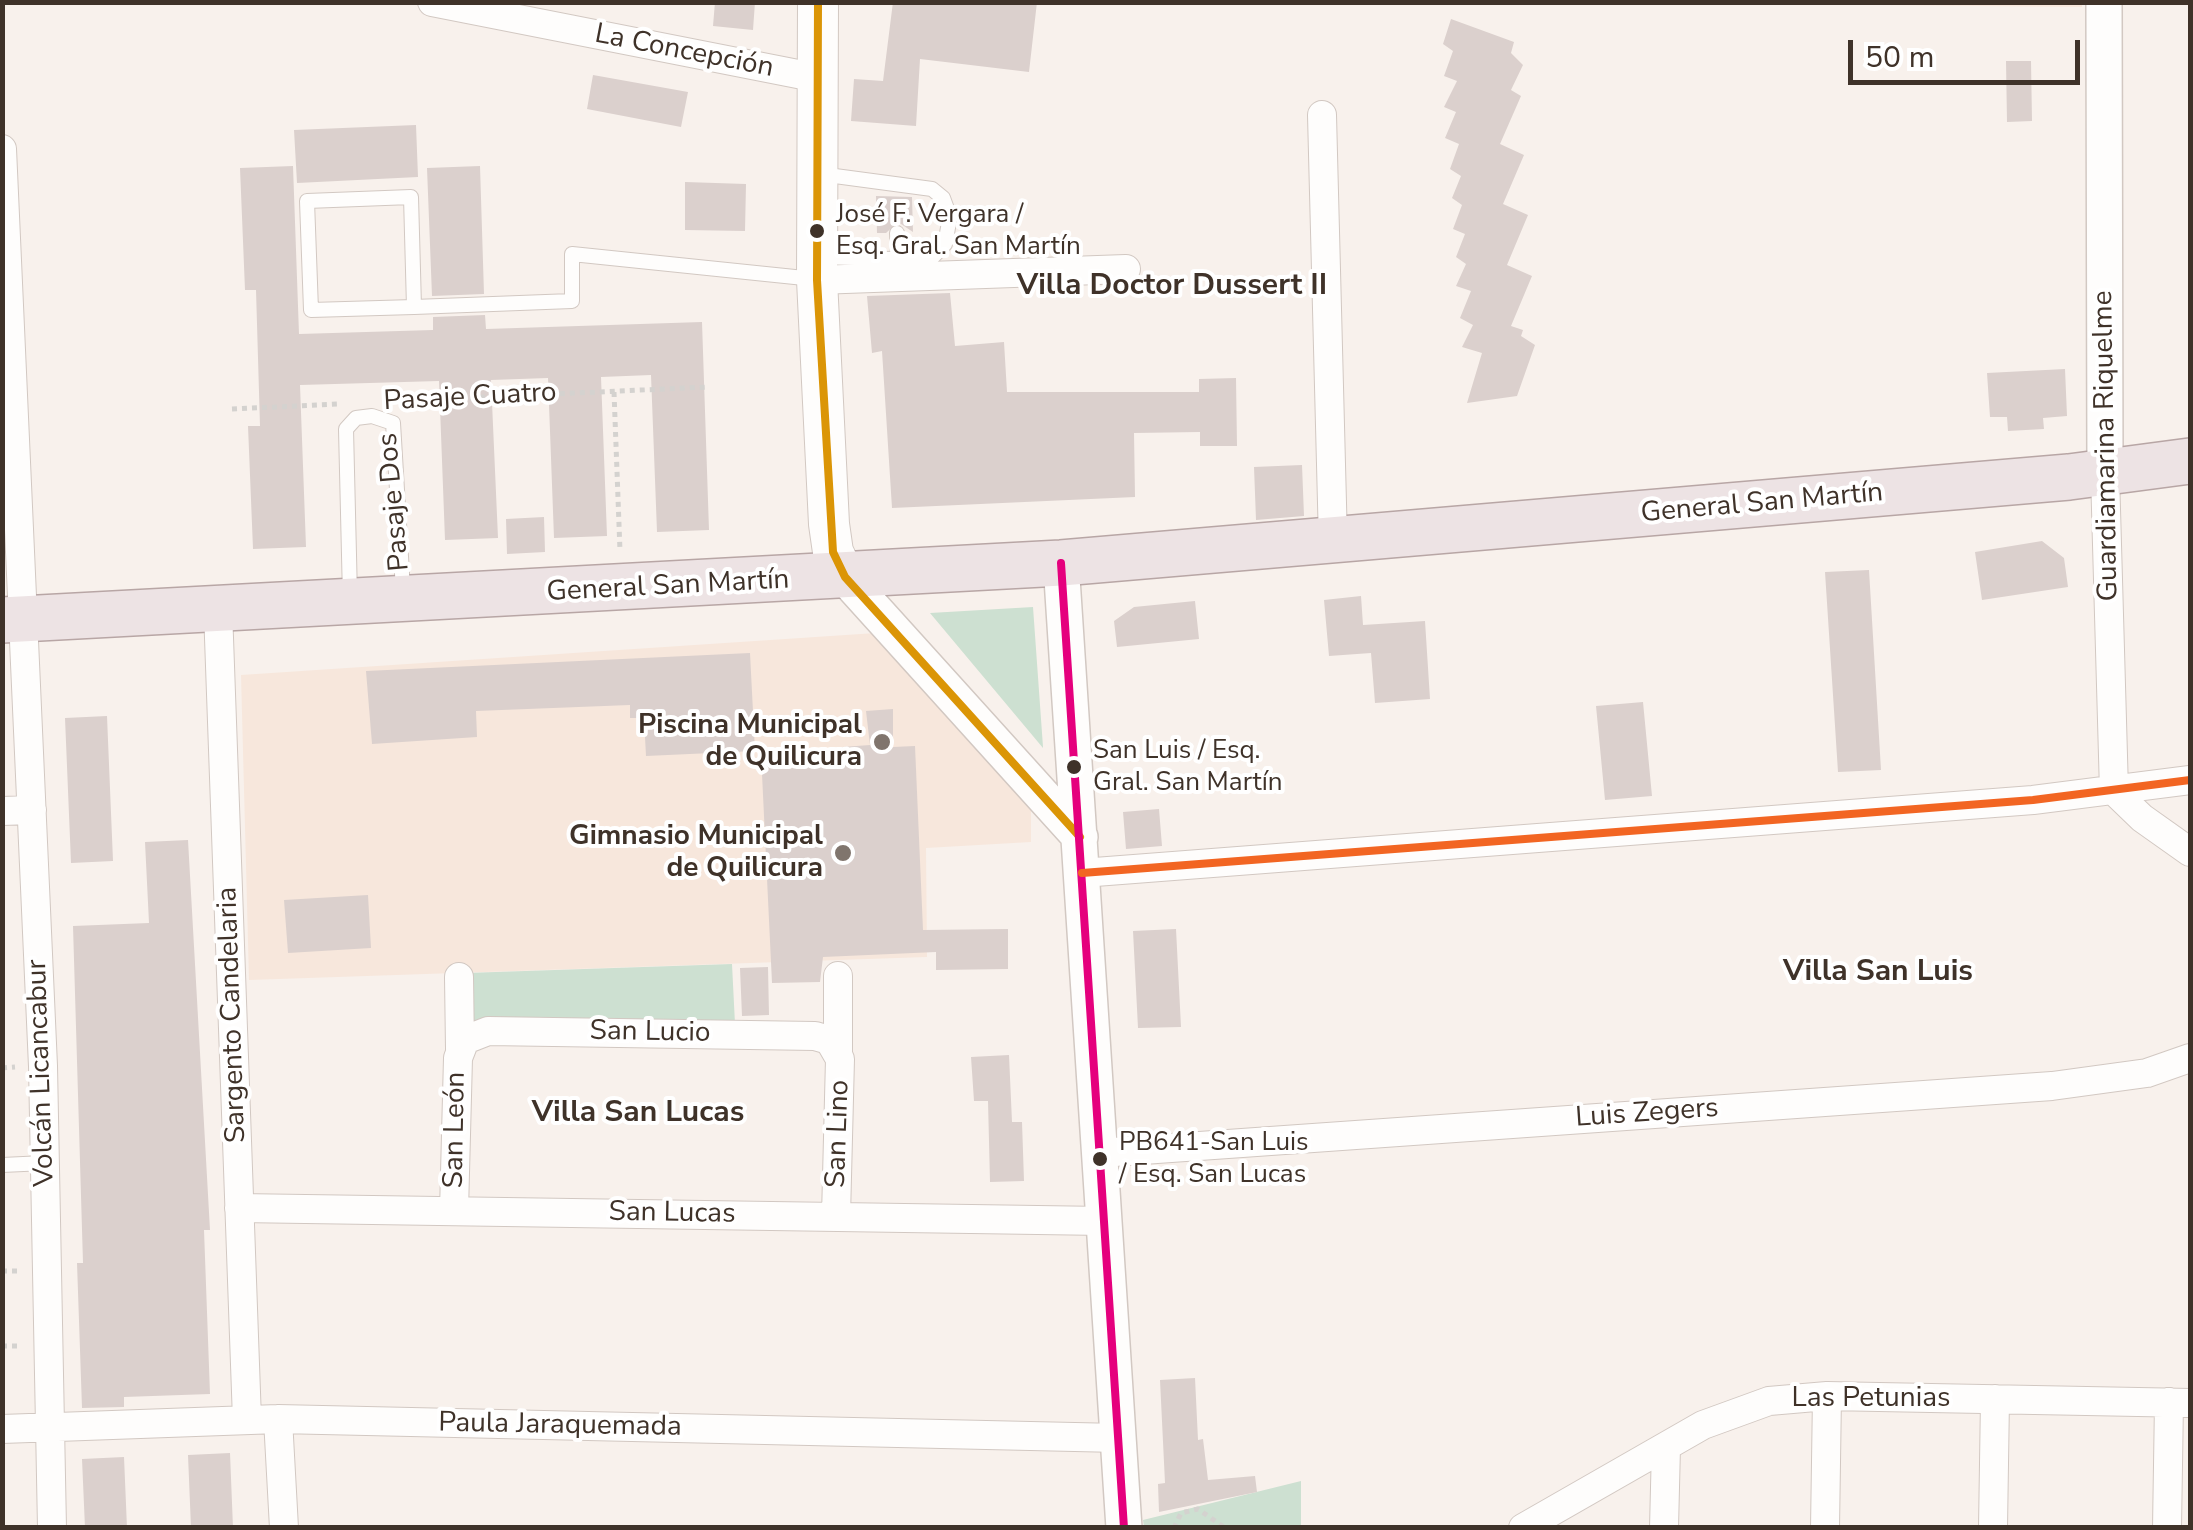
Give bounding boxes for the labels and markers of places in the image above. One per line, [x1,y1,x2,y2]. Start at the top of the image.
place label: José F. Vergara / Esq. Gral. San Martín [836,200,1081,262]
marker: José F. Vergara / Esq. Gral. San Martín [807,221,827,241]
place label: Piscina Municipal de Quilicura [638,709,862,775]
marker: Piscina Municipal de Quilicura [871,731,893,753]
place label: San Luis / Esq. Gral. San Martín [1093,736,1283,798]
marker: San Luis / Esq. Gral. San Martín [1064,757,1084,777]
place label: Gimnasio Municipal de Quilicura [569,820,823,886]
marker: Gimnasio Municipal de Quilicura [832,842,854,864]
place label: PB641-San Luis / Esq. San Lucas [1119,1128,1309,1190]
marker: PB641-San Luis / Esq. San Lucas [1090,1149,1110,1169]

